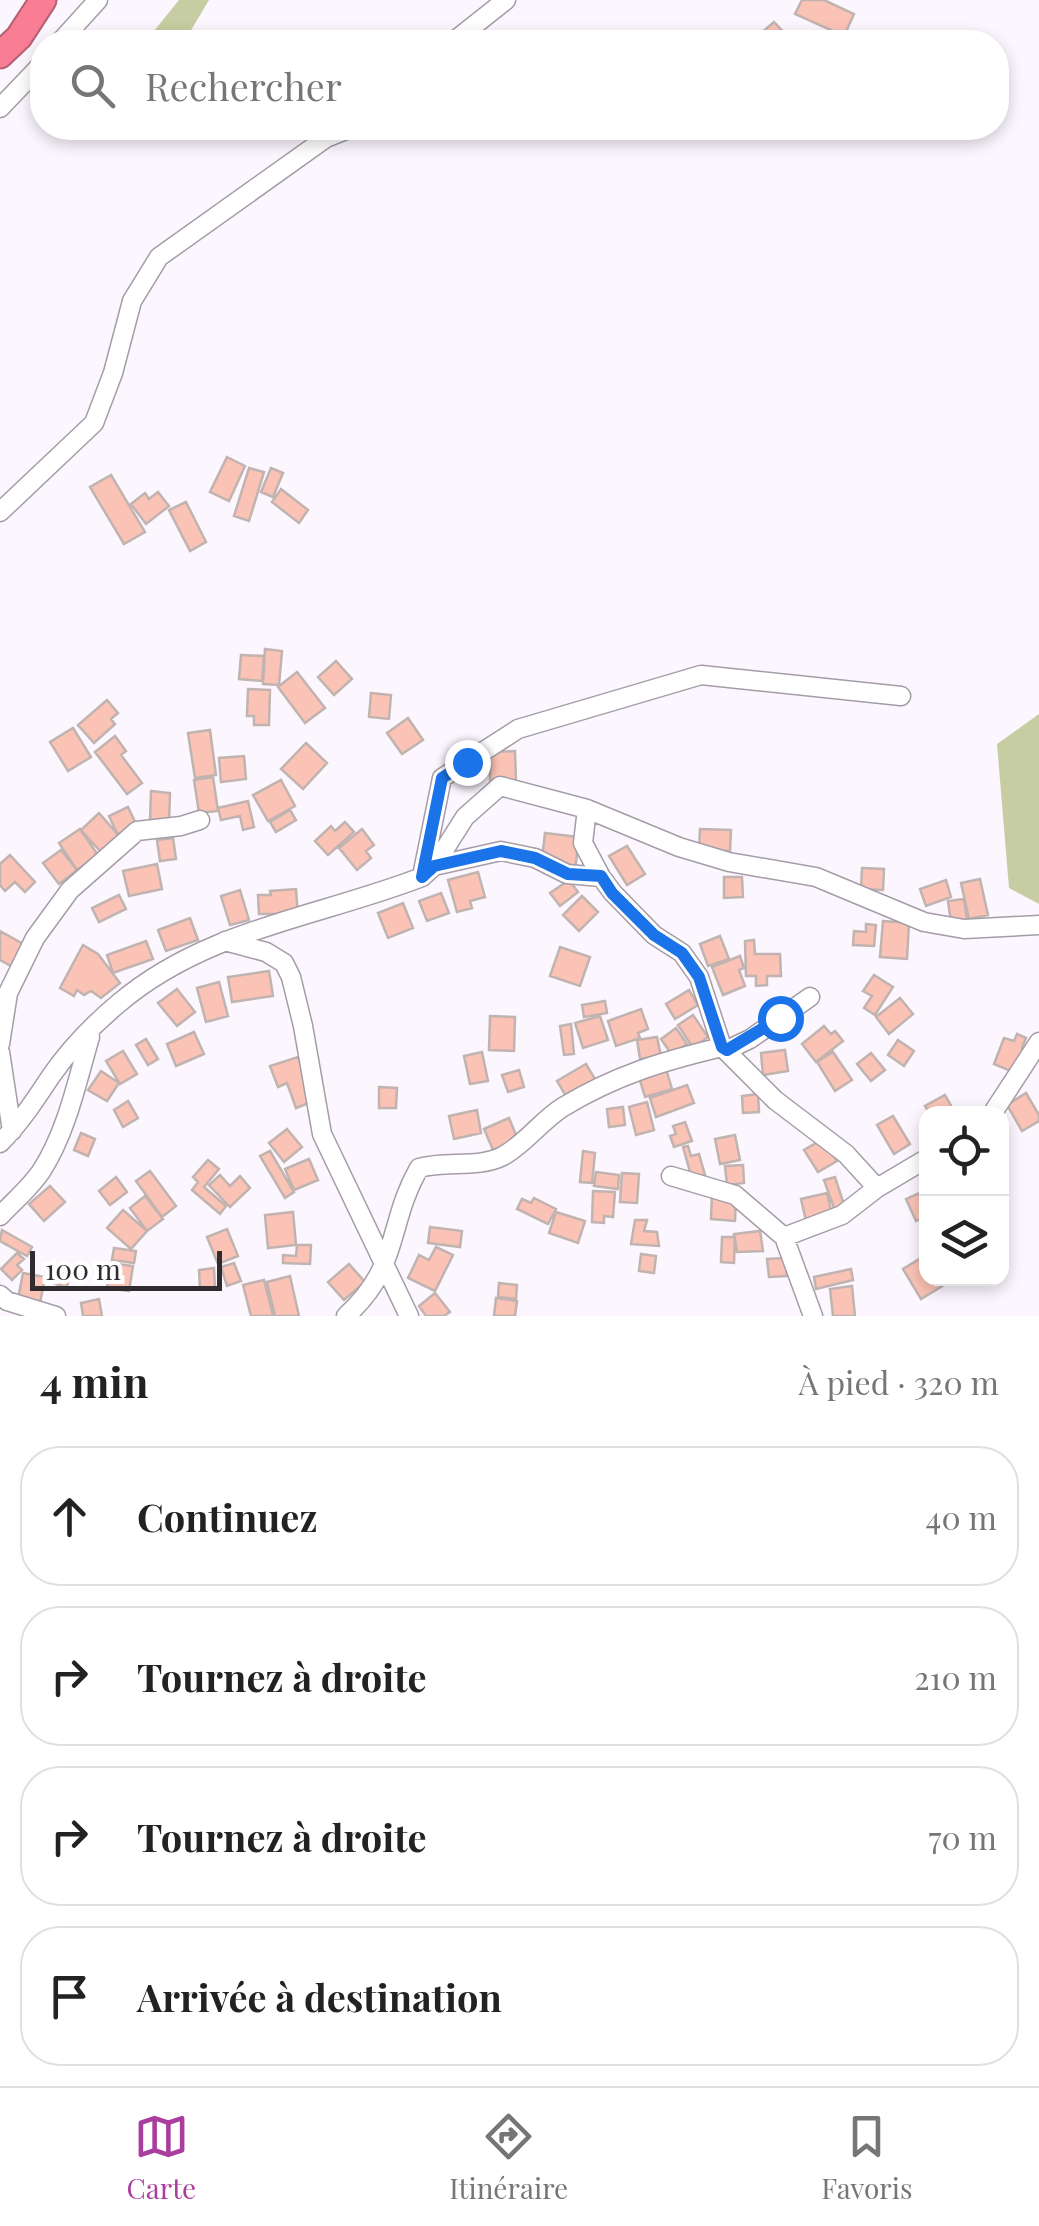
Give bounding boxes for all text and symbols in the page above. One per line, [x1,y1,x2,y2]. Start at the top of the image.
search box [30,30,1009,140]
icon: search [65,58,120,113]
text: Rechercher [145,60,342,111]
route end [445,740,491,786]
route start [758,996,804,1042]
map controls [919,1106,1009,1286]
button: locate [919,1106,1009,1196]
button: layers [919,1196,1009,1286]
scale bar [30,1246,222,1290]
text: 100 m [45,1250,121,1287]
text: 4 min [40,1353,149,1409]
text: À pied · 320 m [798,1360,999,1403]
icon: ahead [42,1489,97,1544]
text: Continuez [137,1491,317,1542]
text: 40 m [926,1495,997,1538]
icon: right [42,1649,97,1704]
text: Tournez à droite [137,1651,427,1702]
text: 210 m [914,1655,997,1698]
icon: right [42,1809,97,1864]
text: Tournez à droite [137,1811,427,1862]
text: 70 m [928,1815,997,1858]
icon: arrive [42,1969,97,2024]
text: Arrivée à destination [137,1971,502,2022]
tab: Carte [126,2109,196,2206]
tab: Itinéraire [449,2109,568,2206]
tab: Favoris [821,2109,913,2206]

